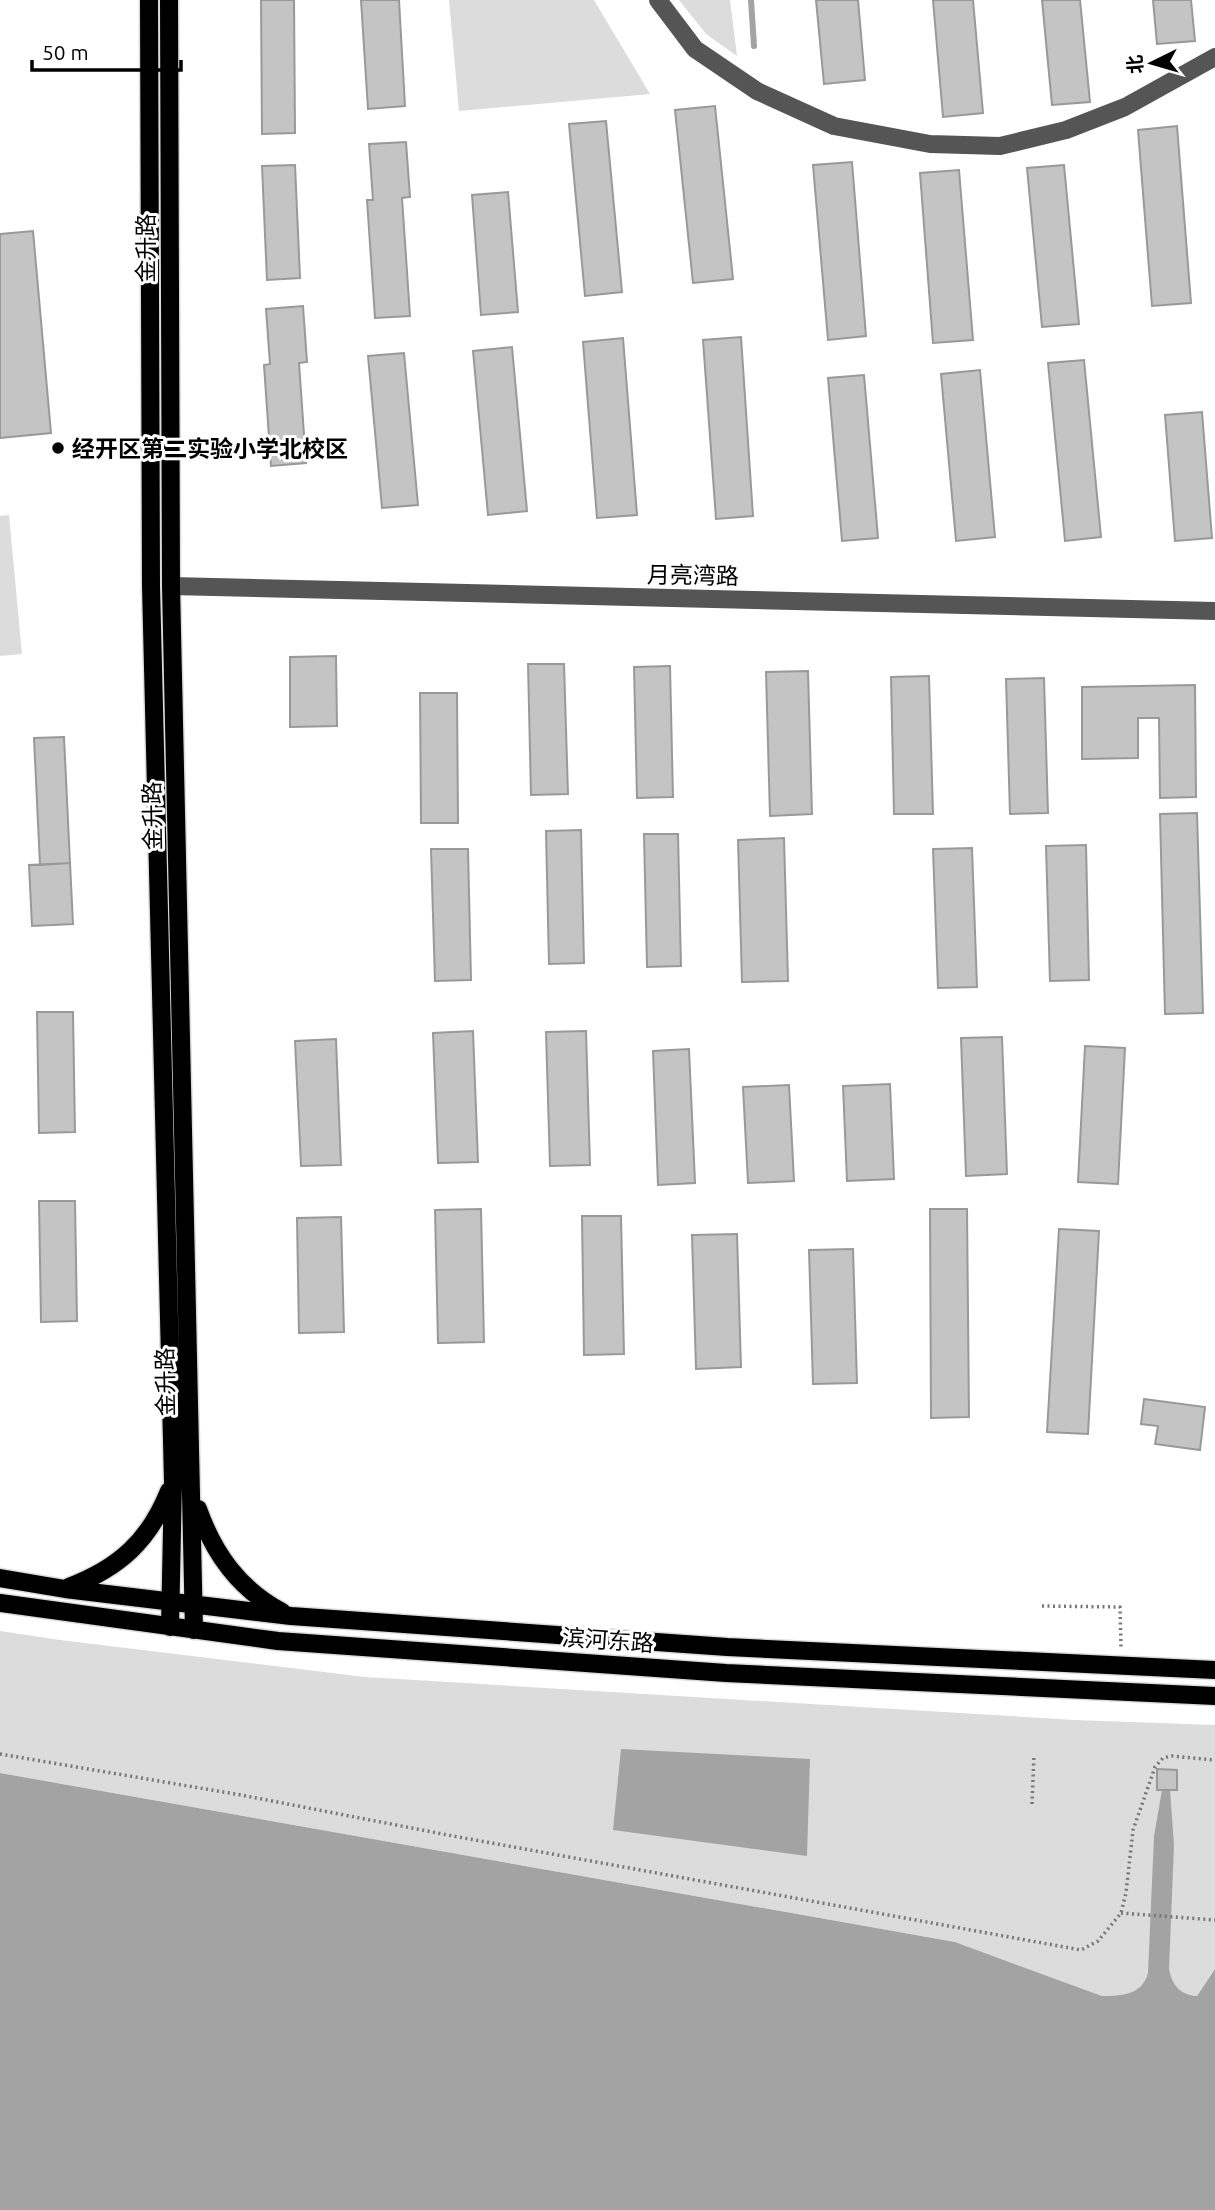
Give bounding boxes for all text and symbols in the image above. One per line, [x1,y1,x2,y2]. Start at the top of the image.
scale bar [32,28,180,72]
north arrow [1117,28,1187,98]
text: 50 m [42,40,89,64]
text: 北 [1123,54,1147,75]
street label: 金升路 [133,214,158,283]
place label: 经开区第二实验小学北校区 [72,436,348,461]
marker: 经开区第二实验小学北校区 [50,440,66,456]
street label: 月亮湾路 [647,562,739,588]
street label: 金升路 [139,781,165,851]
street label: 金升路 [152,1347,178,1417]
street label: 滨河东路 [561,1624,655,1656]

